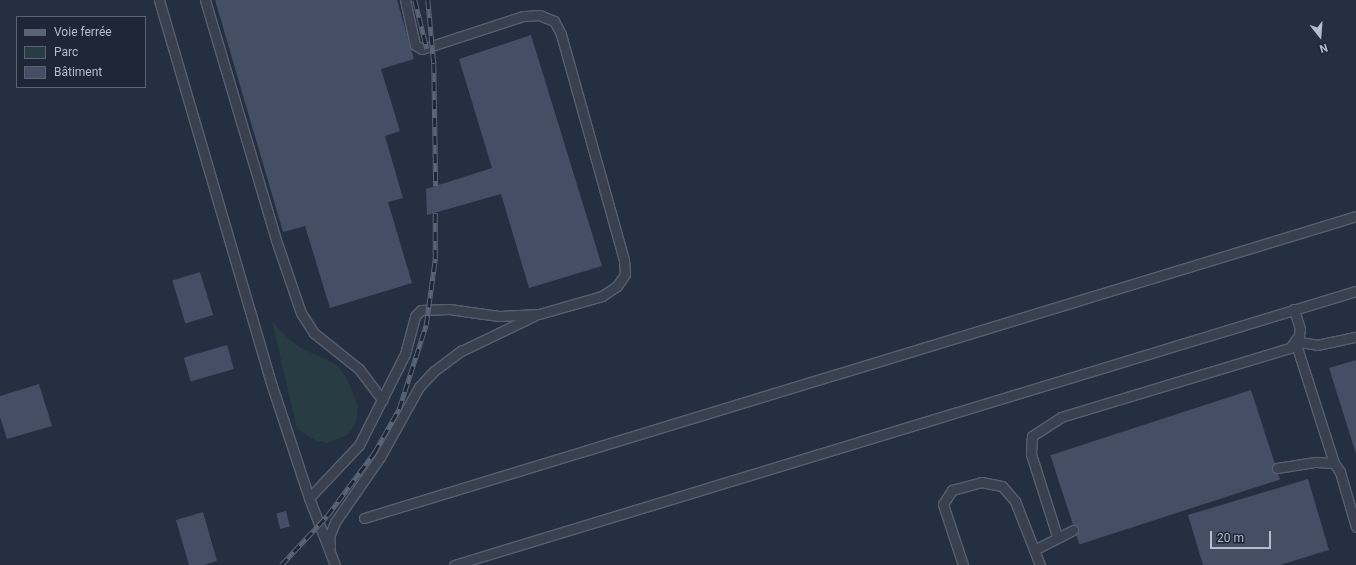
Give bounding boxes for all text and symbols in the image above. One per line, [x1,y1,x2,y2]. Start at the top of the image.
legend [16,16,146,88]
north arrow [1300,16,1340,56]
text: Voie ferrée [54,25,112,39]
text: N [1318,41,1329,55]
text: Parc [54,45,78,59]
text: Bâtiment [54,65,102,79]
scale bar [1212,523,1273,549]
text: 20 m [1217,531,1244,545]

